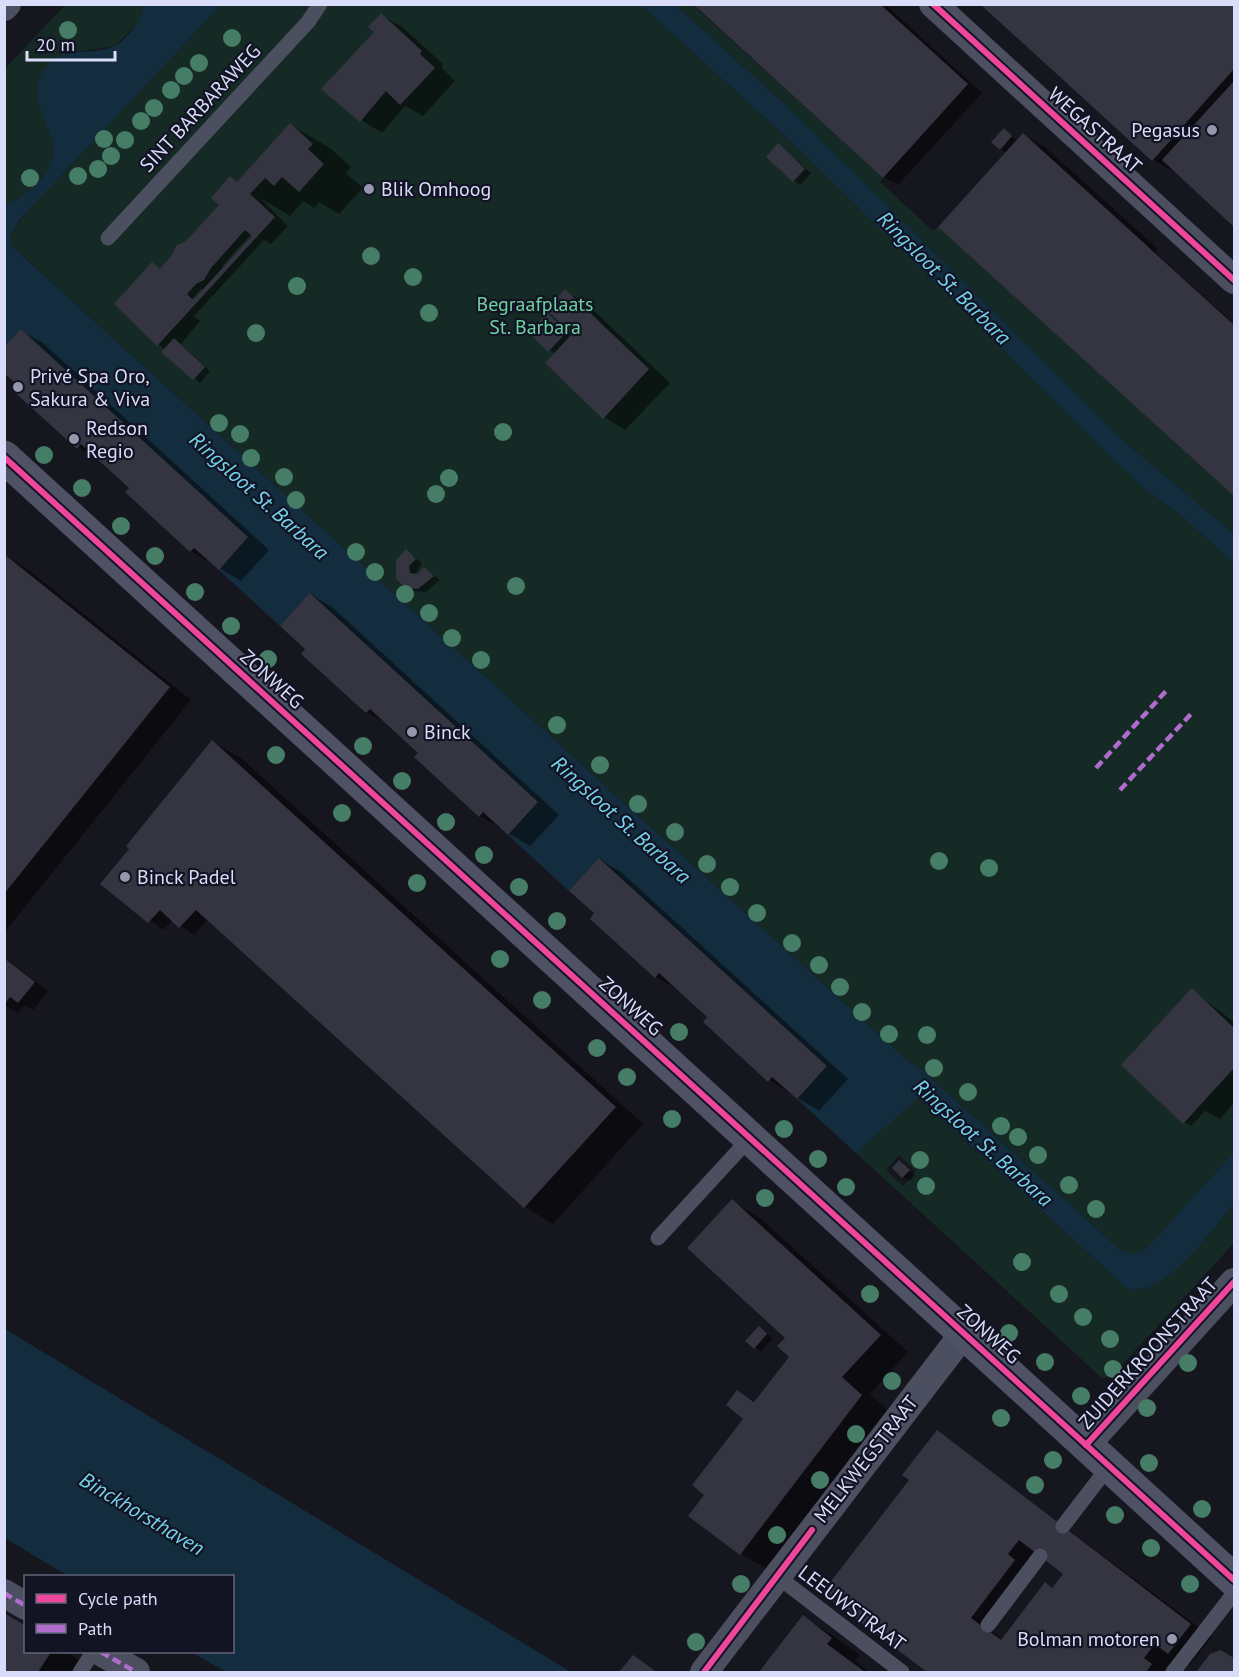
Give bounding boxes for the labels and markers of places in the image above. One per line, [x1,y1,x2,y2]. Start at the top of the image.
place label: Pegasus [1131,117,1200,143]
marker: Pegasus [1205,123,1219,137]
place label: Blik Omhoog [381,176,491,202]
marker: Blik Omhoog [362,182,376,196]
place label: Privé Spa Oro, Sakura & Viva [30,363,150,412]
marker: Privé Spa Oro, Sakura & Viva [11,380,25,394]
place label: Redson Regio [86,415,148,464]
marker: Redson Regio [67,432,81,446]
place label: Binck [424,719,471,745]
marker: Binck [405,725,419,739]
place label: Binck Padel [137,864,236,890]
marker: Binck Padel [118,870,132,884]
place label: Bolman motoren [1017,1626,1160,1652]
marker: Bolman motoren [1165,1632,1179,1646]

